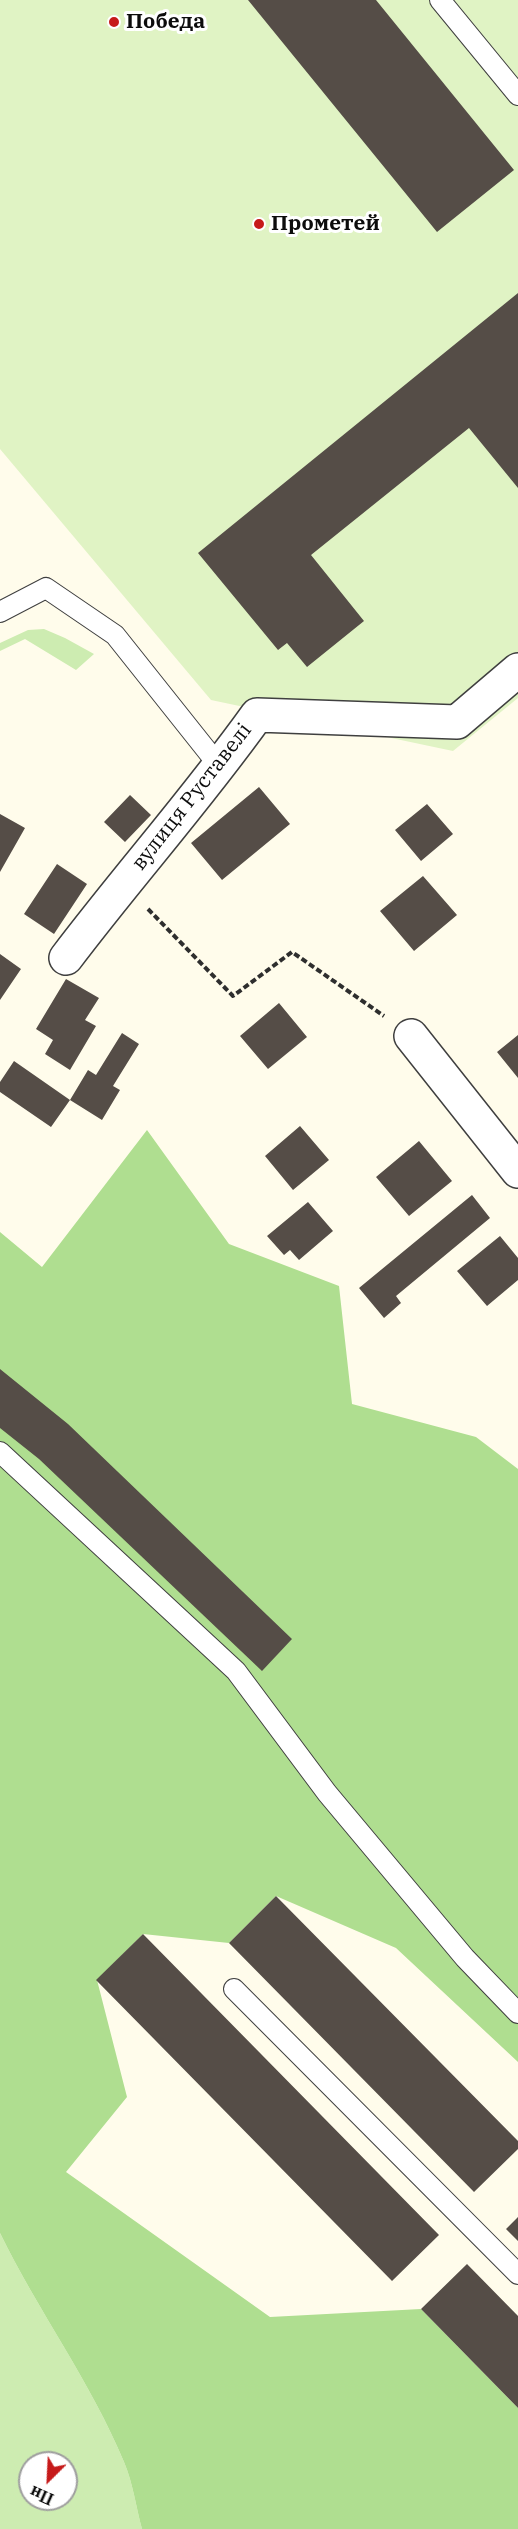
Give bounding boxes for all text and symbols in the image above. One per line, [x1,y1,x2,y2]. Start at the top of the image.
place label: Победа [126,9,205,35]
marker: Победа [107,15,121,29]
place label: Прометей [271,211,380,237]
marker: Прометей [252,217,266,231]
street label: вулиця Руставелі [127,718,257,876]
north arrow [18,2451,78,2511]
text: Пн [27,2482,56,2510]

